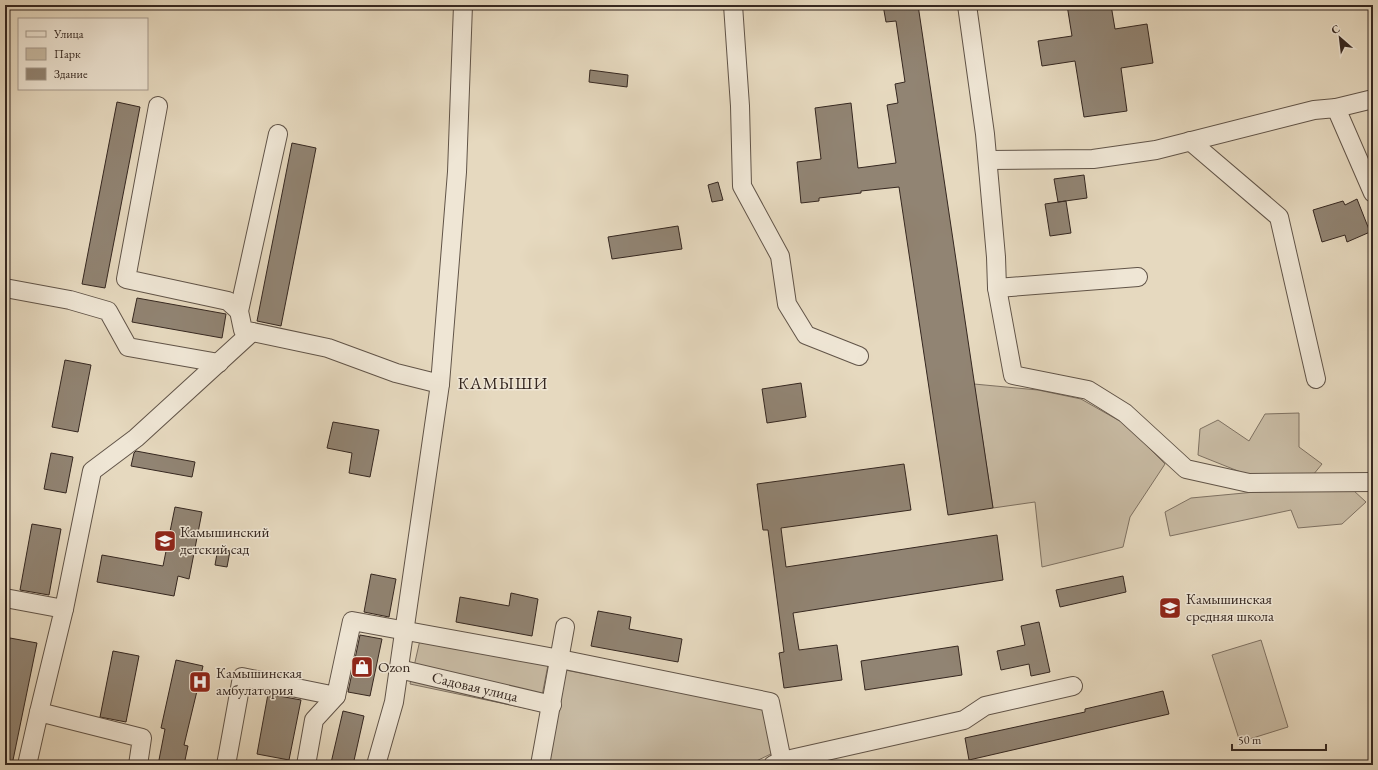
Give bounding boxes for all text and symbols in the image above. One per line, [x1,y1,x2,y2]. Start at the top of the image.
legend [18,18,148,90]
north arrow [1320,18,1360,58]
text: С [1329,21,1342,37]
text: Улица [53,26,84,42]
text: Парк [54,46,81,62]
text: Здание [54,66,88,82]
district label: КАМЫШИ [458,372,548,394]
place label: Камышинский детский сад [180,522,270,558]
school or university icon: Камышинский детский сад [152,528,178,554]
place label: Камышинская средняя школа [1186,589,1274,625]
school or university icon: Камышинская средняя школа [1157,595,1183,621]
shop icon: Ozon [349,654,375,680]
place label: Ozon [378,657,411,676]
place label: Камышинская амбулатория [216,663,302,699]
street label: Садовая улица [430,667,520,706]
hospital icon: Камышинская амбулатория [187,669,213,695]
scale bar [1232,726,1326,752]
text: 50 m [1238,732,1262,748]

